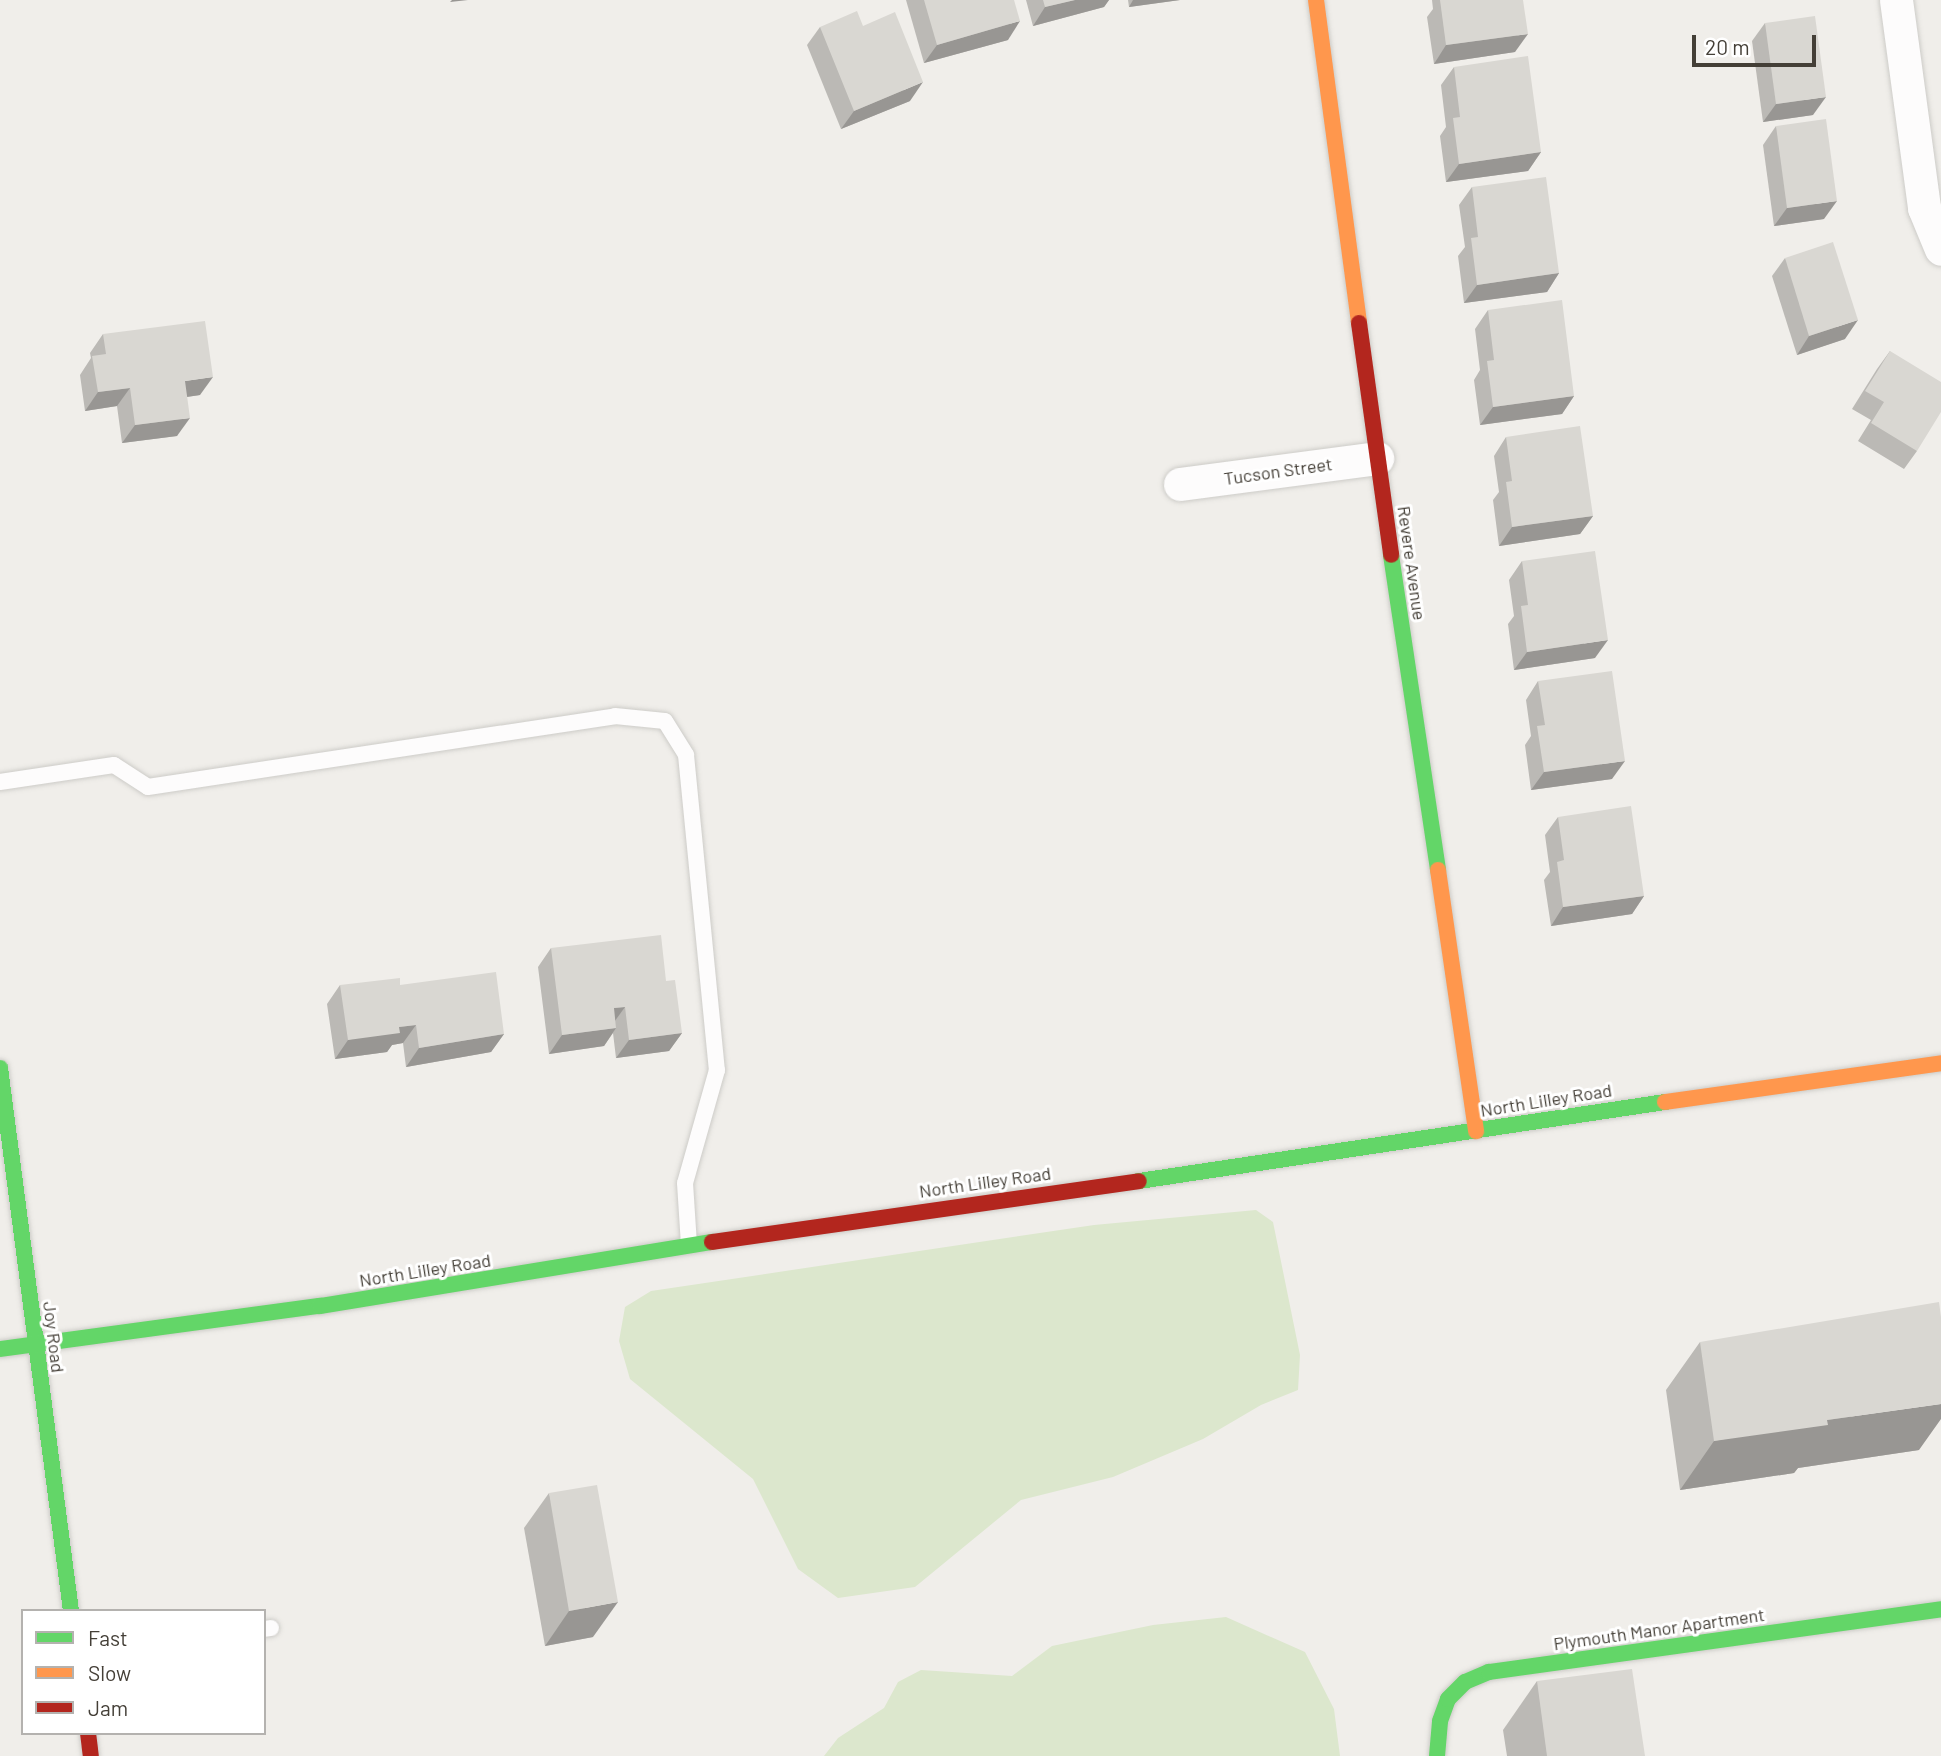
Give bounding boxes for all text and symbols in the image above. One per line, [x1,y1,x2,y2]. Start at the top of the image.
scale bar [1696,21,1820,65]
text: 20 m [1705,34,1750,59]
street label: Tucson Street [1222,453,1334,489]
street label: Revere Avenue [1393,505,1431,621]
street label: North Lilley Road [1479,1079,1613,1121]
street label: North Lilley Road [918,1162,1052,1202]
street label: North Lilley Road [358,1249,492,1291]
street label: Joy Road [39,1300,69,1374]
street label: Plymouth Manor Apartment [1552,1603,1766,1655]
legend [21,1609,266,1735]
text: Fast [88,1625,128,1650]
text: Slow [88,1660,131,1685]
text: Jam [88,1695,128,1720]

